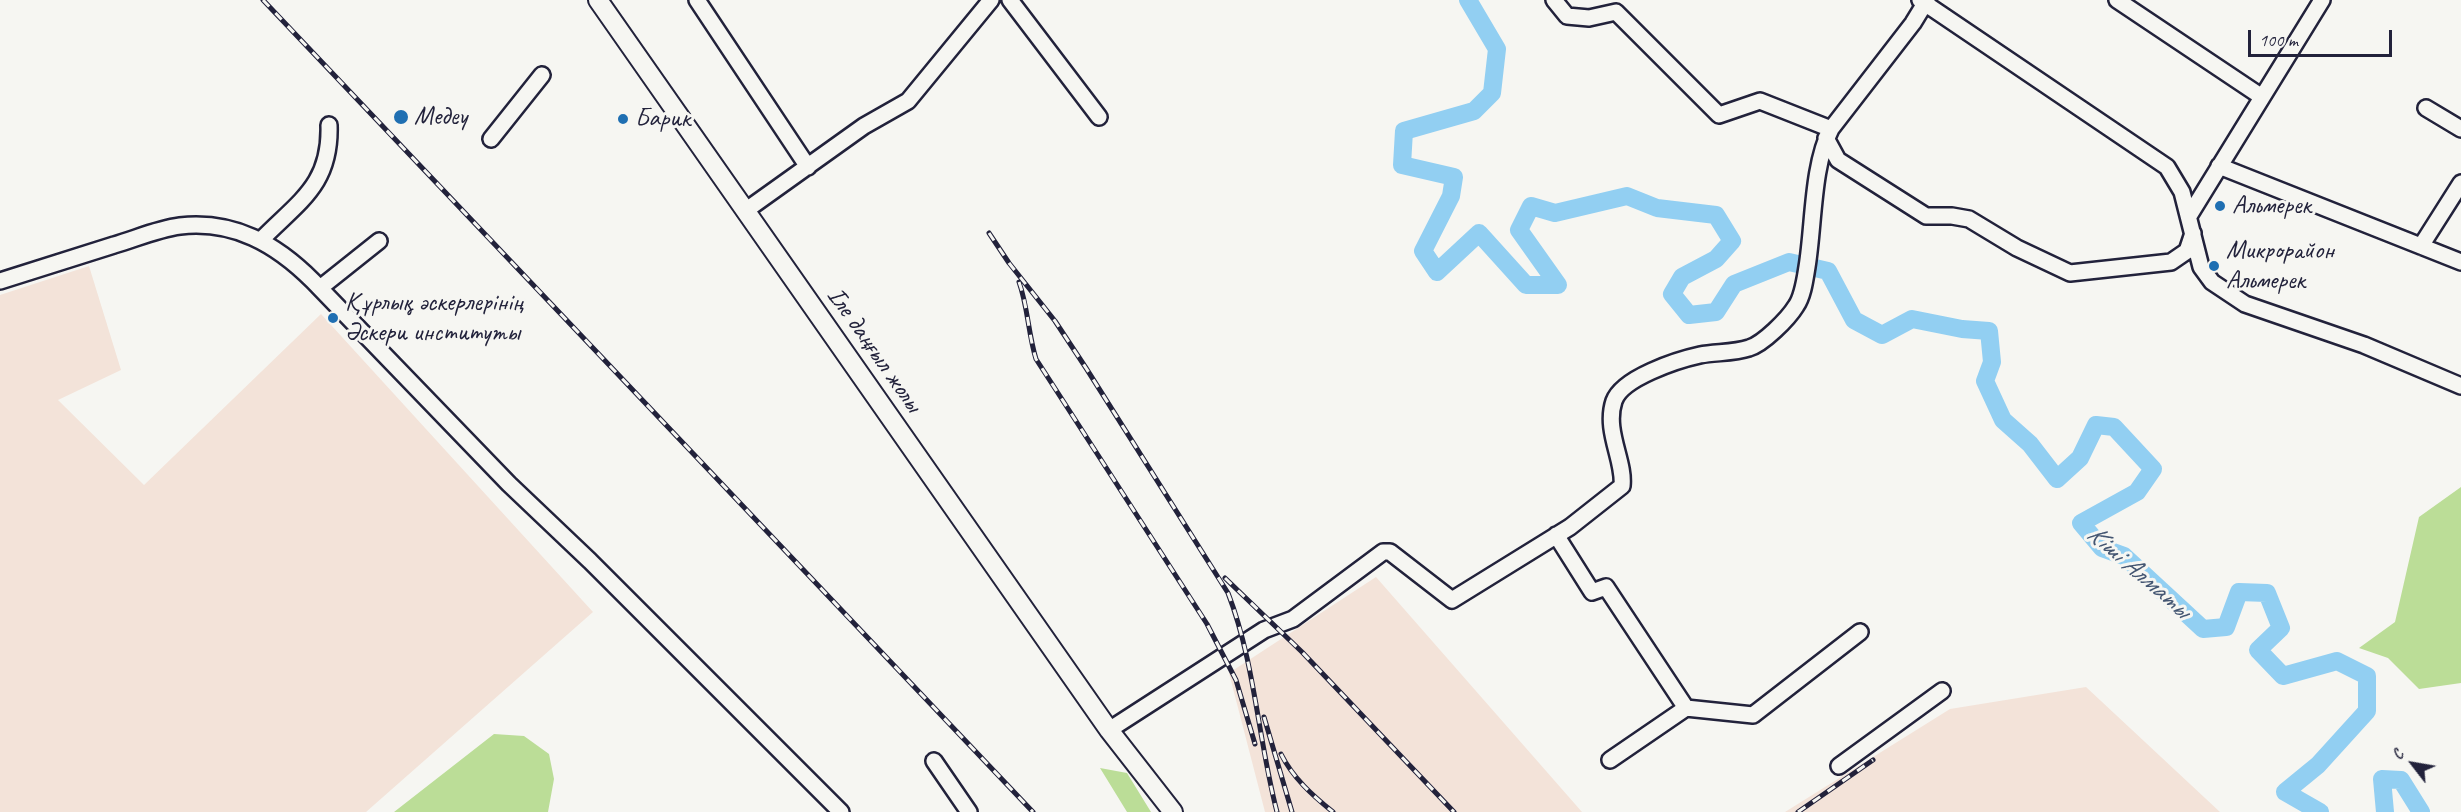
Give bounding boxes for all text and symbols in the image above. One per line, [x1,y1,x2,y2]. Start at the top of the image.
scale bar [2251,18,2395,56]
text: 100 m [2259,29,2298,51]
place label: Медеу [414,101,467,133]
place label: Барик [635,103,690,135]
marker: Медеу [392,108,410,126]
marker: Барик [616,112,630,126]
place label: Альмерек [2232,190,2311,222]
marker: Альмерек [2213,199,2227,213]
place label: Микрорайон Альмерек [2226,235,2334,296]
marker: Микрорайон Альмерек [2207,259,2221,273]
street label: Іле даңғыл жолы [820,282,928,418]
place label: Құрлық әскерлерінің Әскери институты [345,287,522,348]
marker: Құрлық әскерлерінің Әскери институты [326,311,340,325]
water label: Кіші Алматы [2080,518,2196,626]
north arrow [2383,734,2443,794]
text: С [2387,746,2408,763]

